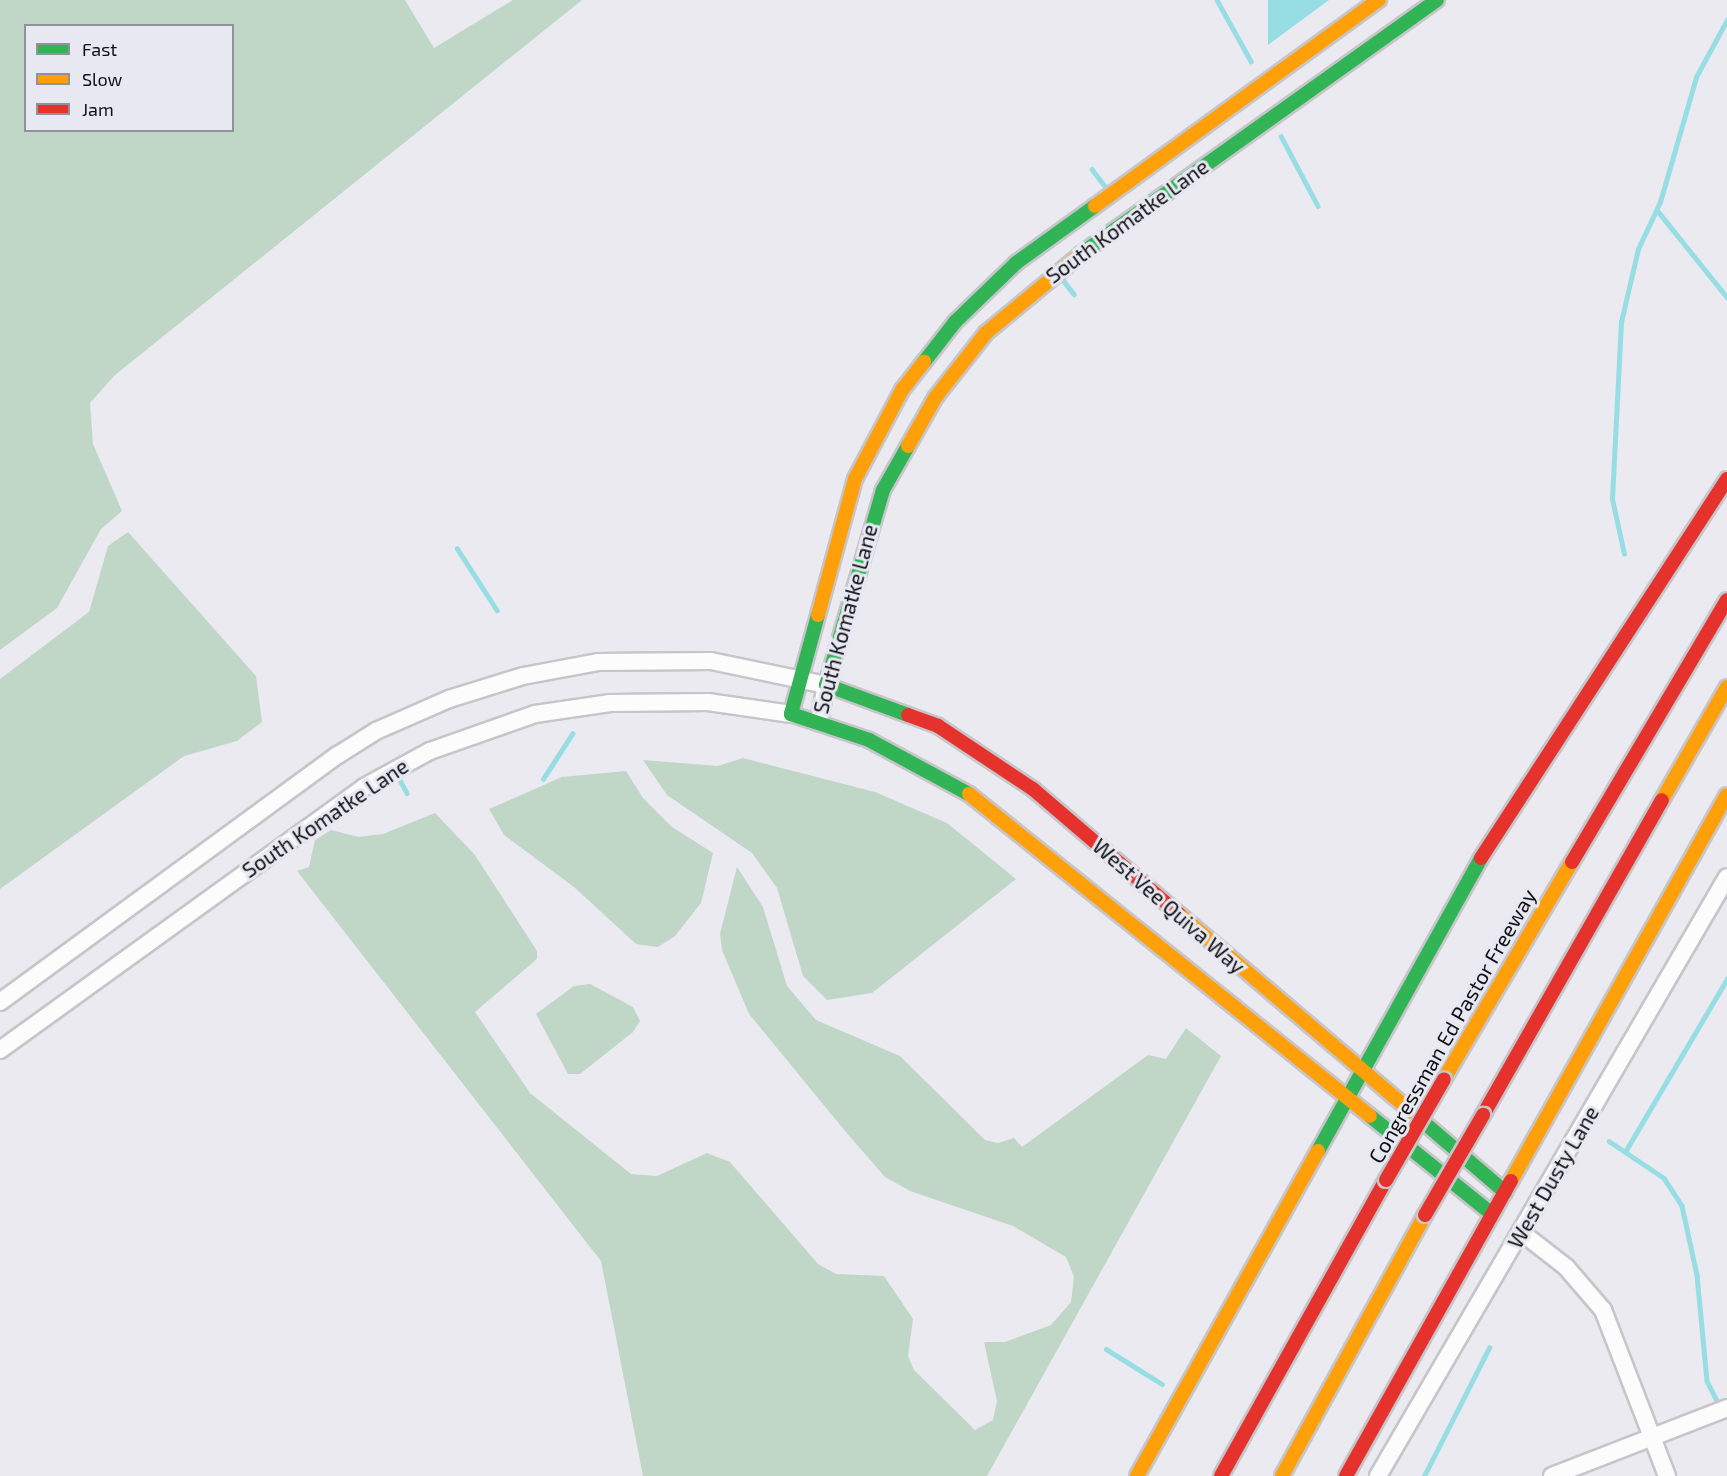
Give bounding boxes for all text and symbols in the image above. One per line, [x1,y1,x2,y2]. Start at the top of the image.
legend [24,24,234,132]
text: Fast [82,38,117,60]
text: Slow [82,68,122,90]
text: Jam [82,98,114,120]
street label: South Komatke Lane [1041,154,1213,288]
street label: South Komatke Lane [808,522,882,716]
street label: South Komatke Lane [237,753,413,883]
street label: West Vee Quiva Way [1087,833,1251,979]
street label: Congressman Ed Pastor Freeway [1363,884,1541,1168]
street label: West Dusty Lane [1502,1101,1604,1253]

